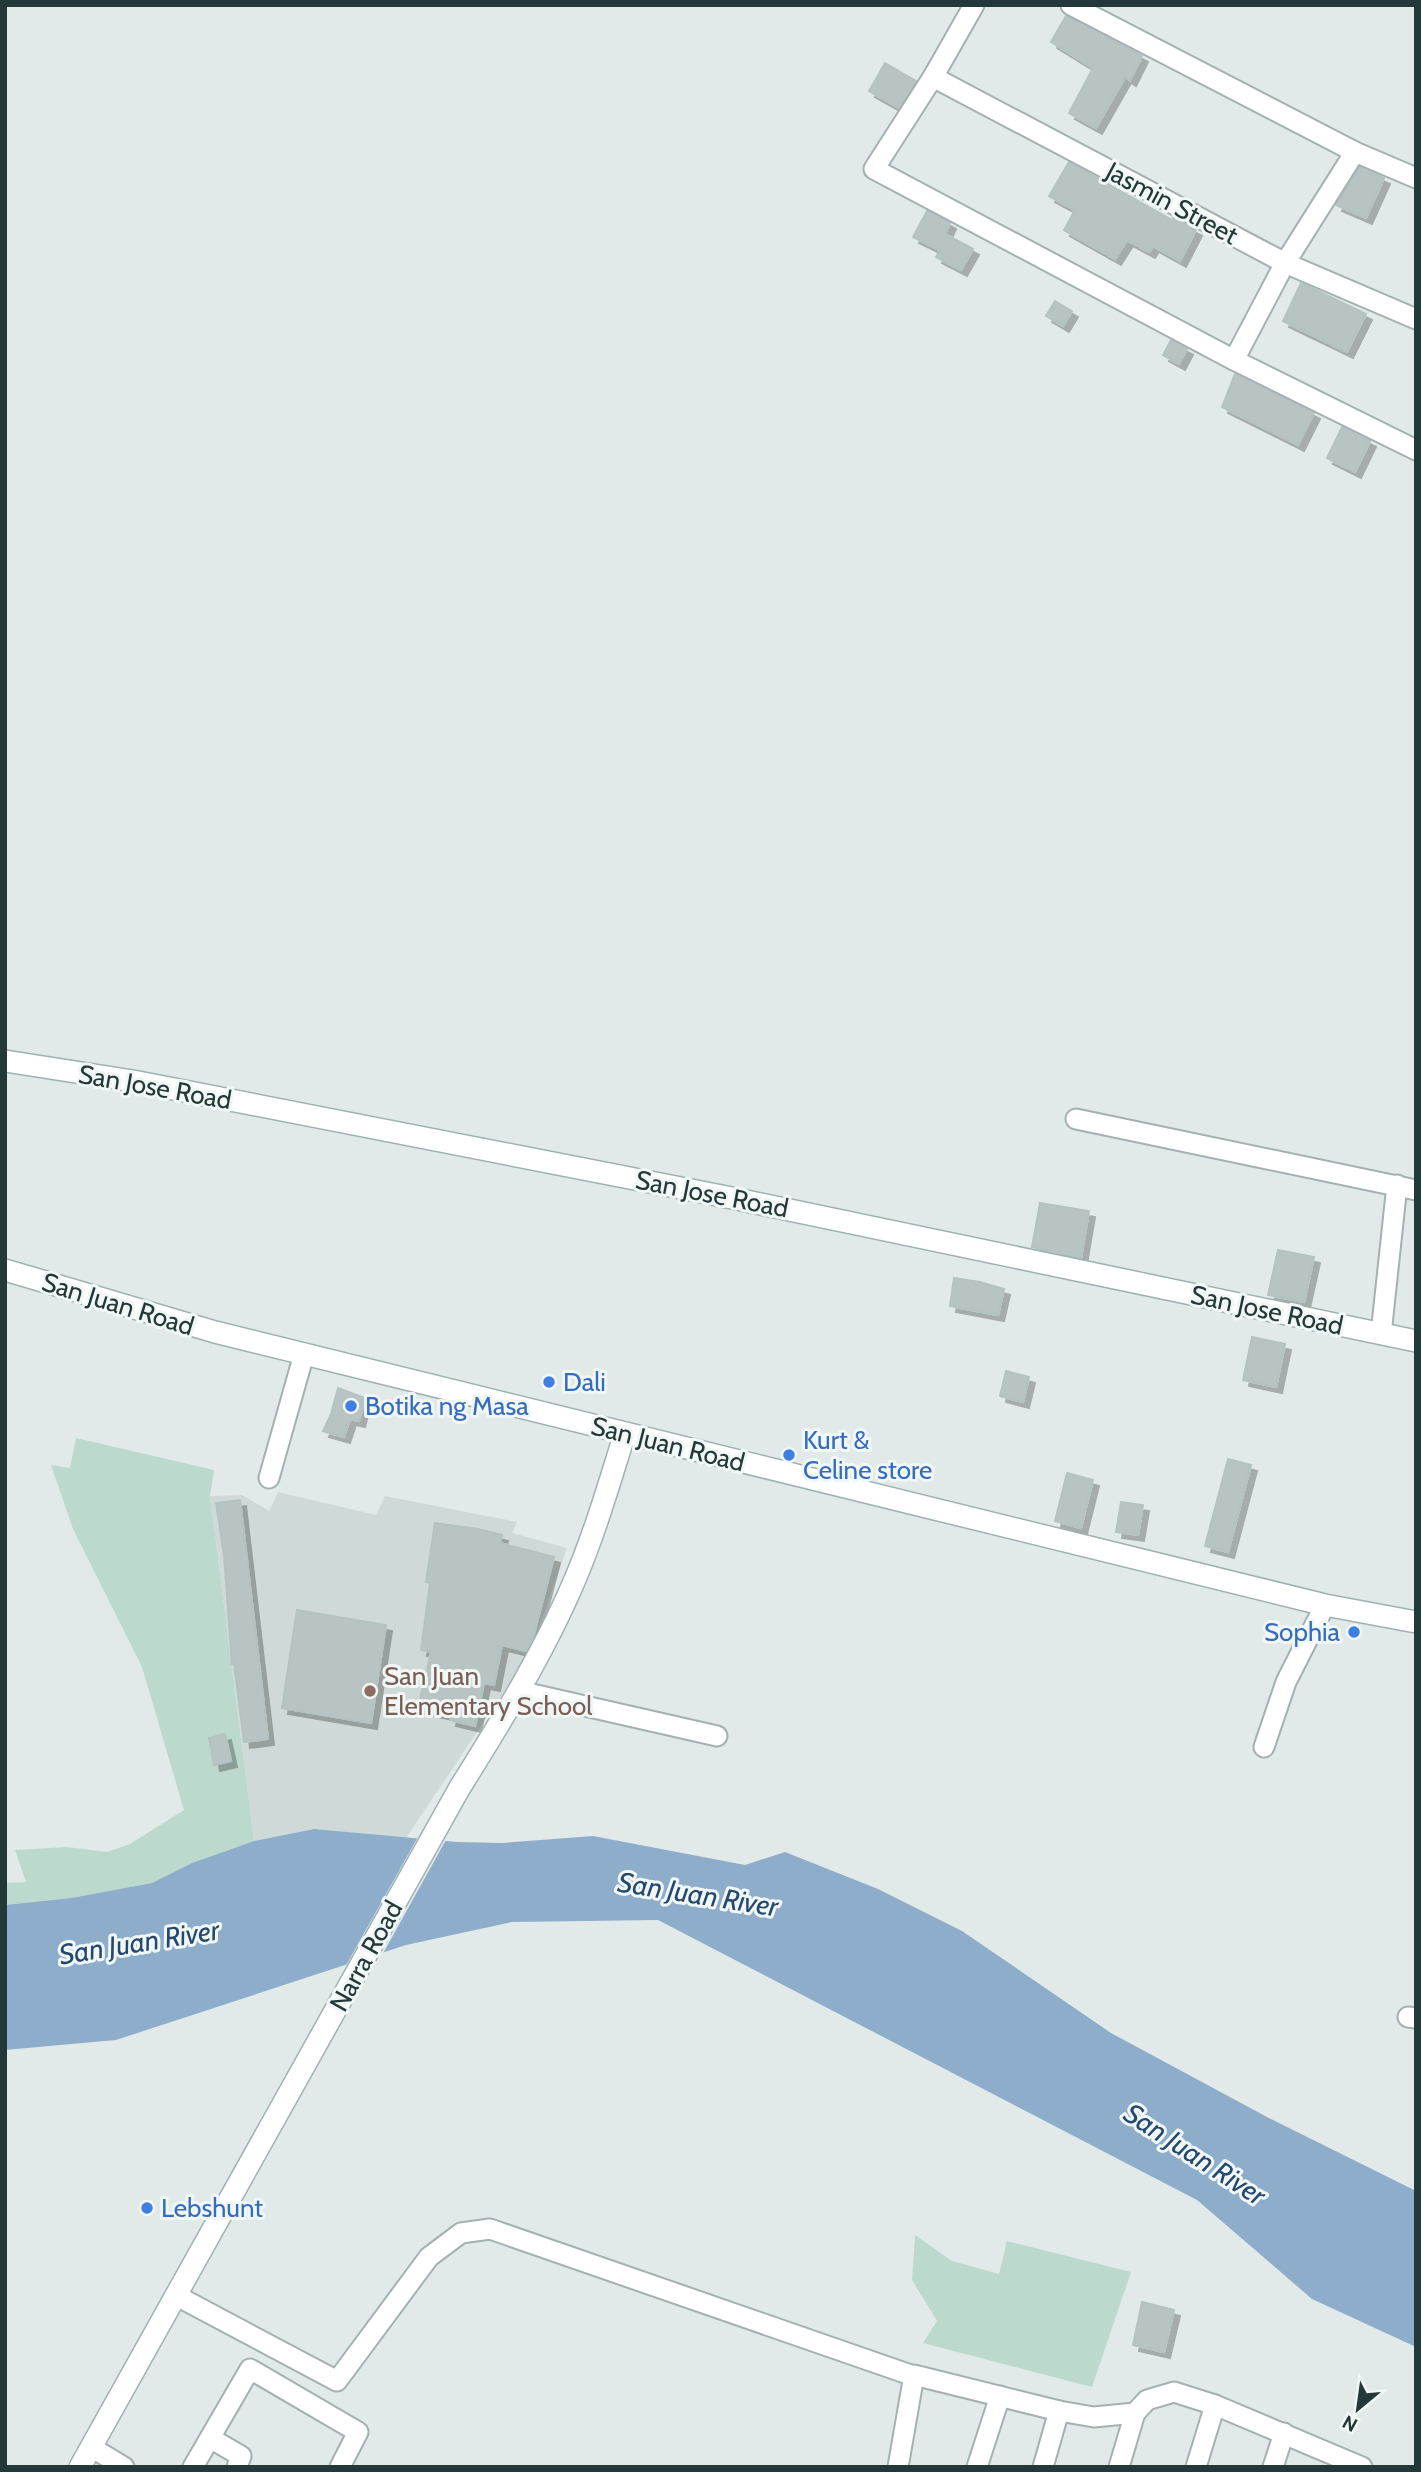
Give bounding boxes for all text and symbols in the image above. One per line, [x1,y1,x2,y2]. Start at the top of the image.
street label: Jasmin Street [1100,154,1244,251]
street label: San Jose Road [76,1058,234,1116]
street label: San Jose Road [633,1164,791,1224]
street label: San Juan Road [38,1266,198,1342]
street label: San Jose Road [1188,1278,1346,1342]
place label: Dali [563,1366,606,1398]
marker: Dali [541,1374,557,1390]
place label: Botika ng Masa [365,1390,529,1422]
marker: Botika ng Masa [343,1398,359,1414]
street label: San Juan Road [588,1409,748,1479]
place label: Kurt & Celine store [803,1424,932,1486]
marker: Kurt & Celine store [781,1447,797,1463]
place label: Sophia [1264,1616,1341,1648]
marker: Sophia [1346,1624,1362,1640]
place label: San Juan Elementary School [384,1660,592,1722]
marker: San Juan Elementary School [362,1683,378,1699]
water label: San Juan River [615,1865,782,1924]
street label: Narra Road [323,1895,409,2017]
water label: San Juan River [56,1912,223,1971]
water label: San Juan River [1118,2096,1273,2213]
place label: Lebshunt [161,2192,263,2224]
marker: Lebshunt [139,2200,155,2216]
north arrow [1323,2374,1393,2444]
text: N [1339,2410,1361,2437]

